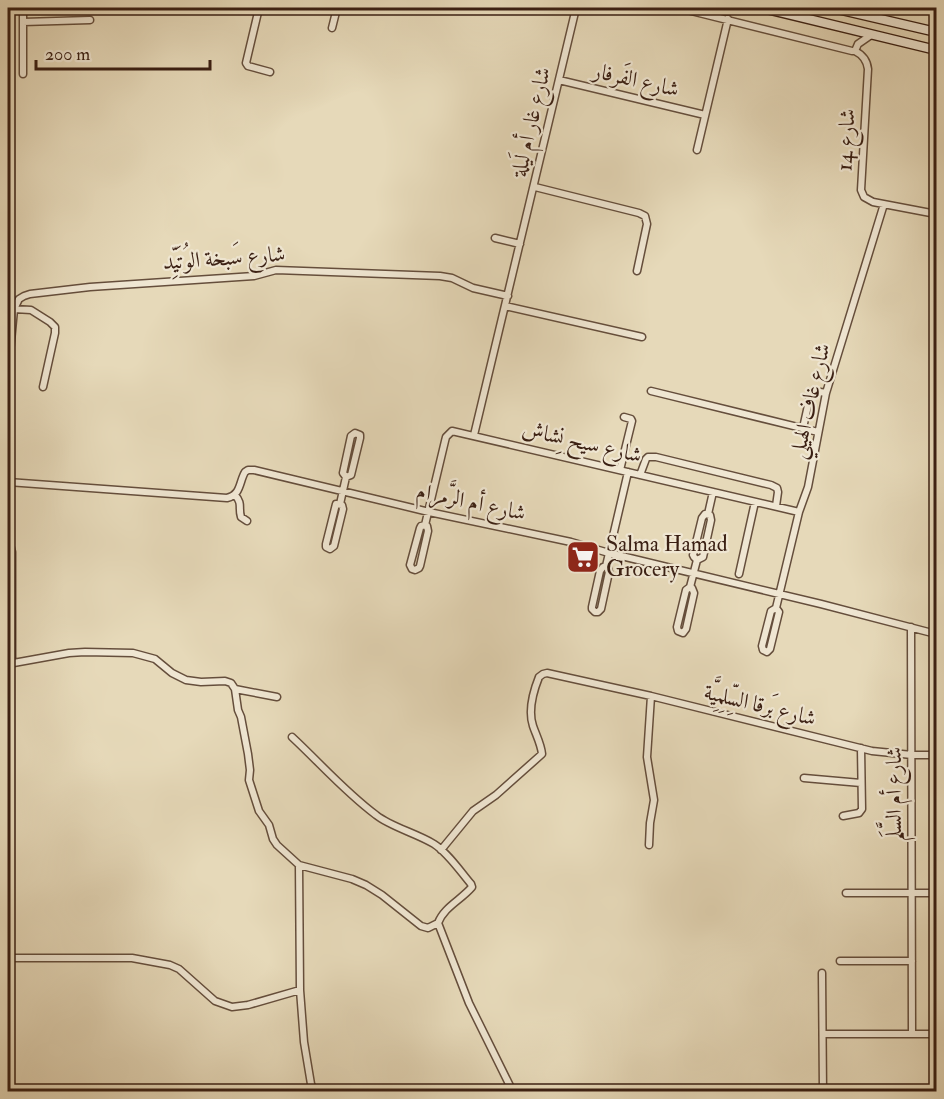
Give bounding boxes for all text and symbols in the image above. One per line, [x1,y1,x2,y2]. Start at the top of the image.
scale bar [36,33,210,71]
text: 200 m [45,43,90,66]
street label: شارع الفَرفار [587,54,682,107]
street label: شارع غار أم لَيلة [503,64,562,182]
street label: شارع 14 [830,108,866,172]
street label: شارع سَبخة الوُتَيِّد [161,235,286,280]
street label: شارع غاف الهيلي [783,341,844,463]
street label: شارع سيح نِشاش [518,415,645,474]
street label: شارع أم الرَّمرام [413,472,529,532]
place label: Salma Hamad Grocery [606,530,728,583]
supermarket icon: Salma Hamad Grocery [565,539,601,575]
street label: شارع بَرقا السِّلِمِيَّة [700,673,820,736]
street label: شارع أم السَّلَم [875,747,916,841]

